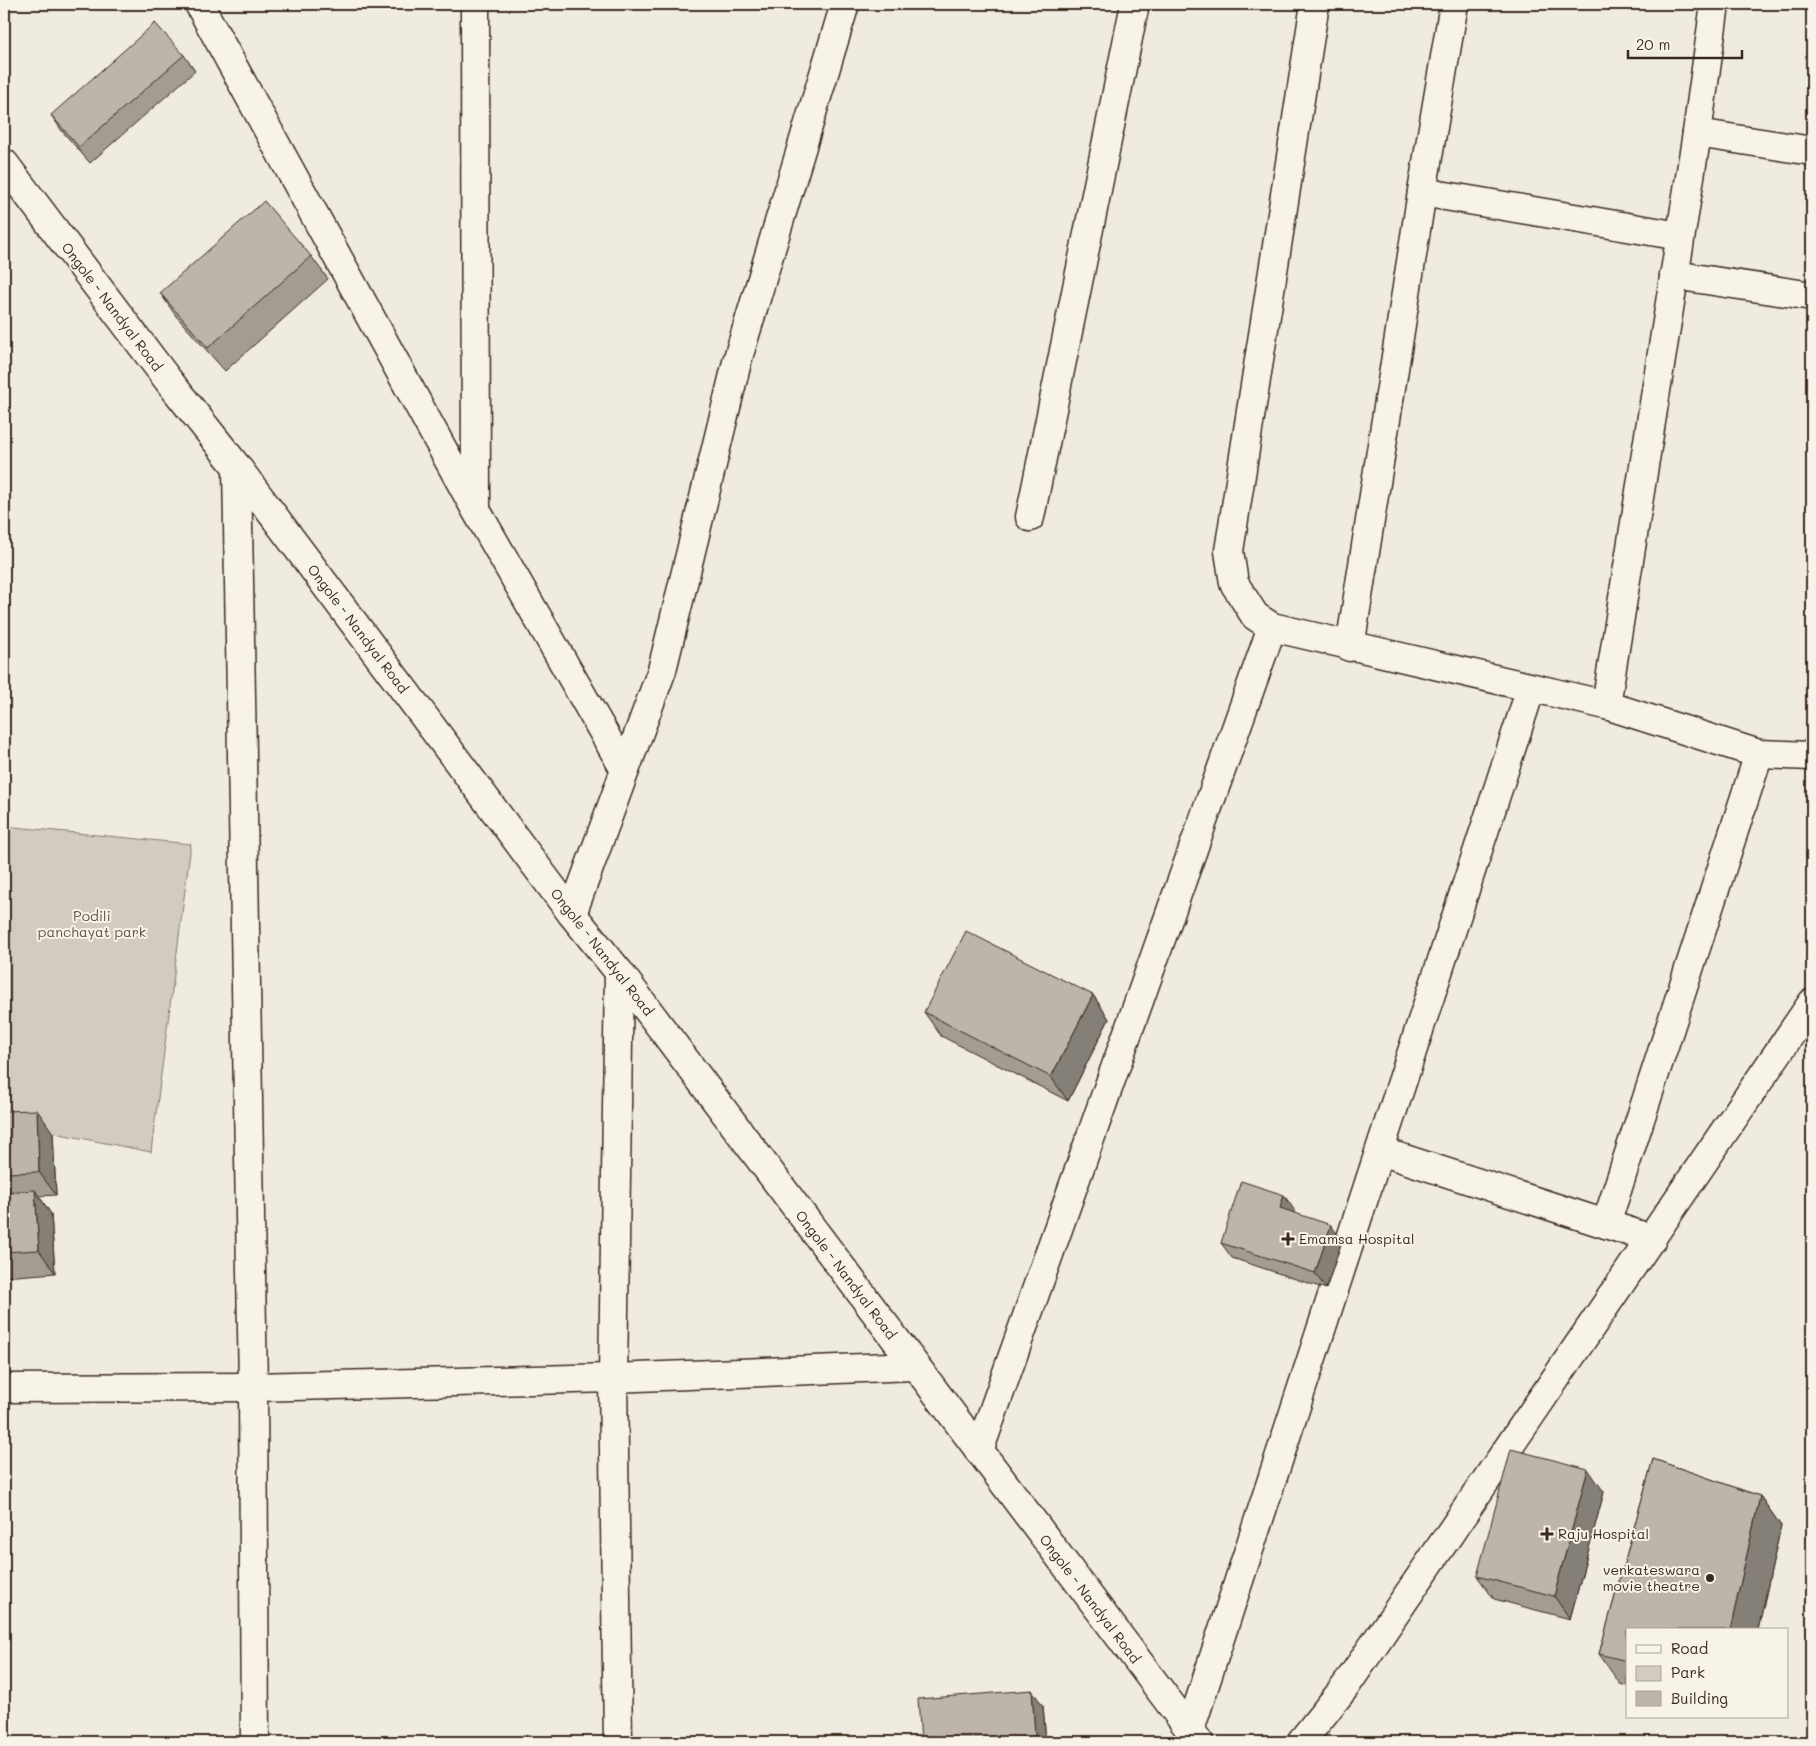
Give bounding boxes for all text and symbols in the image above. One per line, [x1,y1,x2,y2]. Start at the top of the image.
scale bar [1628,28,1742,60]
text: 20 m [1636,34,1670,54]
street label: Ongole - Nandyal Road [58,238,167,375]
street label: Ongole - Nandyal Road [304,560,413,697]
street label: Ongole - Nandyal Road [547,884,658,1019]
park label: Podili panchayat park [38,906,146,941]
street label: Ongole - Nandyal Road [792,1206,901,1343]
place label: Emamsa Hospital [1299,1229,1414,1248]
marker: Emamsa Hospital [1281,1232,1295,1246]
place label: Raju Hospital [1558,1524,1649,1543]
marker: Raju Hospital [1540,1527,1554,1541]
street label: Ongole - Nandyal Road [1036,1530,1145,1667]
place label: venkateswara movie theatre [1602,1560,1700,1595]
marker: venkateswara movie theatre [1704,1572,1716,1584]
legend [1626,1628,1788,1718]
text: Road [1671,1638,1708,1658]
text: Park [1671,1662,1705,1682]
text: Building [1671,1688,1728,1708]

